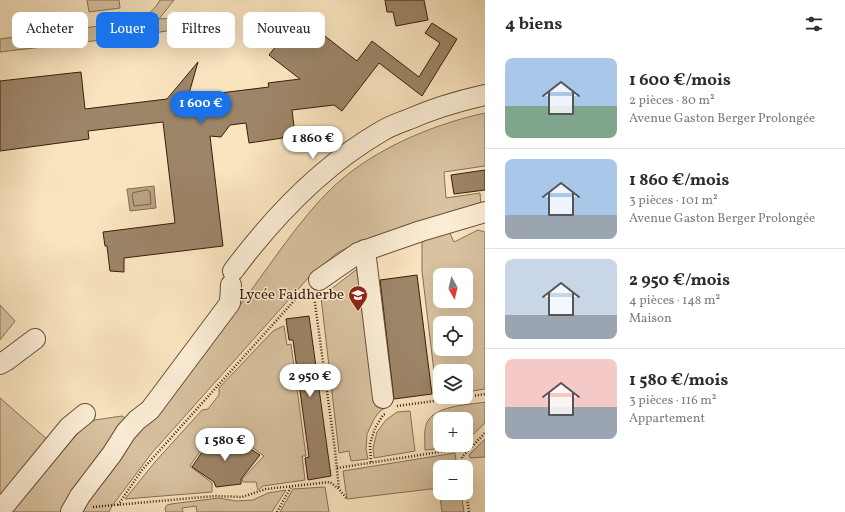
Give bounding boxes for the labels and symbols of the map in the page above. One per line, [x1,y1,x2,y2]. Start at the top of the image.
pin: 1 600 € [164,91,238,125]
pin: 1 860 € [276,126,350,160]
north arrow [433,268,473,308]
school or university icon: Lycée Faidherbe [347,284,369,312]
place label: Lycée Faidherbe [239,285,344,306]
pin: 2 950 € [273,364,347,398]
pin: 1 580 € [188,428,262,462]

